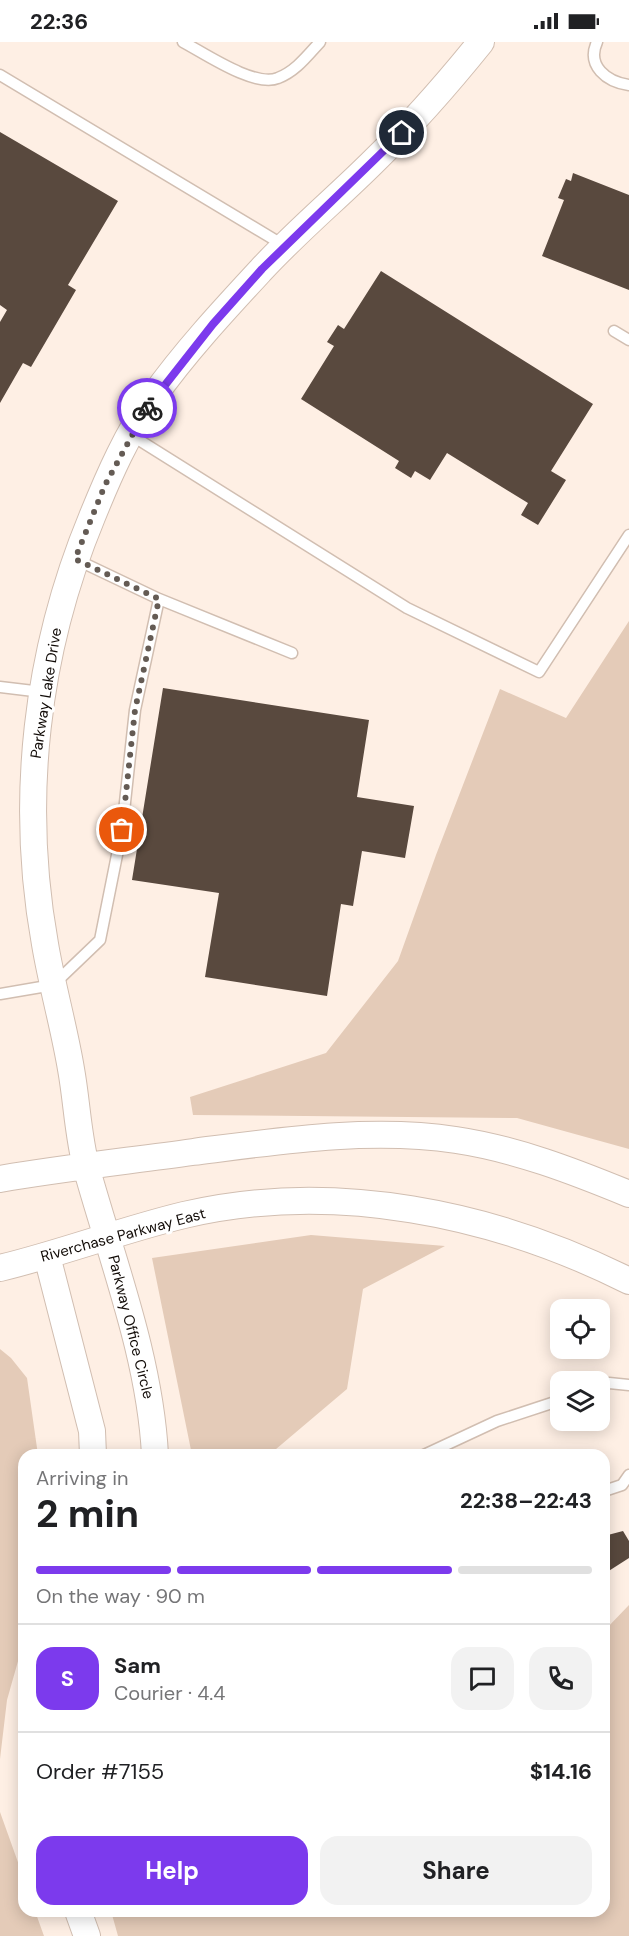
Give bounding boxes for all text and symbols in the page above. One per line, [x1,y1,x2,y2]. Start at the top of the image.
text: 22:36 [30,7,88,36]
pin [376,107,427,158]
icon: home [385,116,418,149]
courier [117,378,177,438]
icon: bike [131,392,164,425]
street label: Parkway Lake Drive [26,626,66,760]
pin [96,804,147,855]
icon: bag [105,813,138,846]
street label: Riverchase Parkway East [38,1203,208,1267]
street label: Parkway Office Circle [103,1253,159,1401]
map controls [550,1299,610,1431]
button: locate [550,1299,610,1359]
button: layers [550,1371,610,1431]
text: Arriving in [36,1465,128,1491]
text: 22:38–22:43 [460,1486,592,1515]
text: 2 min [36,1488,139,1539]
text: On the way · 90 m [36,1583,205,1609]
button: chat [451,1647,514,1710]
button: phone [529,1647,592,1710]
text: Sam [114,1651,161,1680]
text: S [61,1664,74,1693]
text: Courier · 4.4 [114,1680,225,1706]
text: Order #7155 [36,1757,164,1786]
text: $14.16 [530,1757,592,1786]
button: Help [36,1836,308,1905]
button: Share [320,1836,592,1905]

